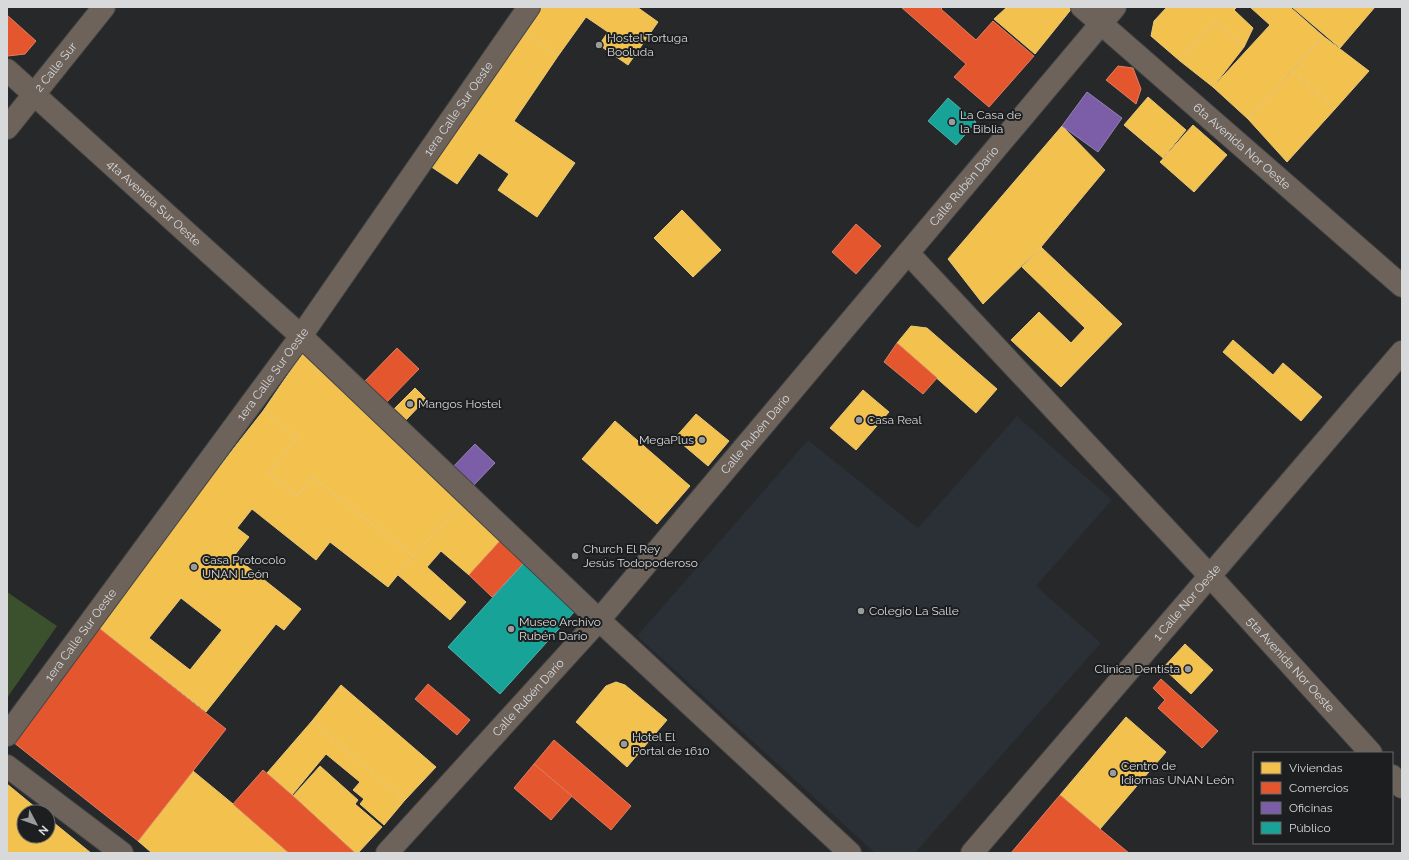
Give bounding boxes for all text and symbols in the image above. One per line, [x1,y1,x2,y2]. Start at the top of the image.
place label: Hostel Tortuga Booluda [607,31,688,59]
street label: 2 Calle Sur [32,39,80,95]
marker: Hostel Tortuga Booluda [594,40,604,50]
street label: 1era Calle Sur Oeste [421,59,496,159]
street label: 6ta Avenida Nor Oeste [1190,100,1293,192]
place label: La Casa de la Biblia [960,108,1021,136]
marker: La Casa de la Biblia [947,117,957,127]
street label: Calle Rubén Darío [927,144,1002,229]
street label: 4ta Avenida Sur Oeste [104,157,204,249]
street label: 1era Calle Sur Oeste [234,325,311,423]
street label: Calle Rubén Darío [718,391,793,477]
place label: Mangos Hostel [418,397,502,411]
marker: Mangos Hostel [405,399,415,409]
place label: Casa Real [867,413,922,427]
marker: Casa Real [854,415,864,425]
place label: MegaPlus [639,433,694,447]
marker: MegaPlus [697,435,707,445]
place label: Church El Rey Jesús Todopoderoso [583,542,698,570]
marker: Church El Rey Jesús Todopoderoso [570,551,580,561]
place label: Casa Protocolo UNAN León [202,553,286,581]
marker: Casa Protocolo UNAN León [189,562,199,572]
street label: 1 Calle Nor Oeste [1150,562,1223,643]
street label: 1era Calle Sur Oeste [42,586,119,684]
place label: Colegio La Salle [869,604,959,618]
marker: Colegio La Salle [856,606,866,616]
street label: 5ta Avenida Nor Oeste [1244,614,1337,715]
place label: Museo Archivo Rubén Darío [519,615,601,643]
marker: Museo Archivo Rubén Darío [506,624,516,634]
street label: Calle Rubén Darío [490,656,567,739]
place label: Clínica Dentista [1095,662,1180,676]
marker: Clínica Dentista [1183,664,1193,674]
place label: Hotel El Portal de 1610 [632,730,710,758]
marker: Hotel El Portal de 1610 [619,739,629,749]
legend [1253,752,1393,844]
place label: Centro de Idiomas UNAN León [1121,759,1234,787]
text: Viviendas [1289,761,1343,775]
marker: Centro de Idiomas UNAN León [1108,768,1118,778]
text: Comercios [1289,781,1349,795]
text: Oficinas [1289,801,1333,815]
north arrow [16,804,56,844]
text: Público [1289,821,1331,835]
text: N [36,823,51,838]

